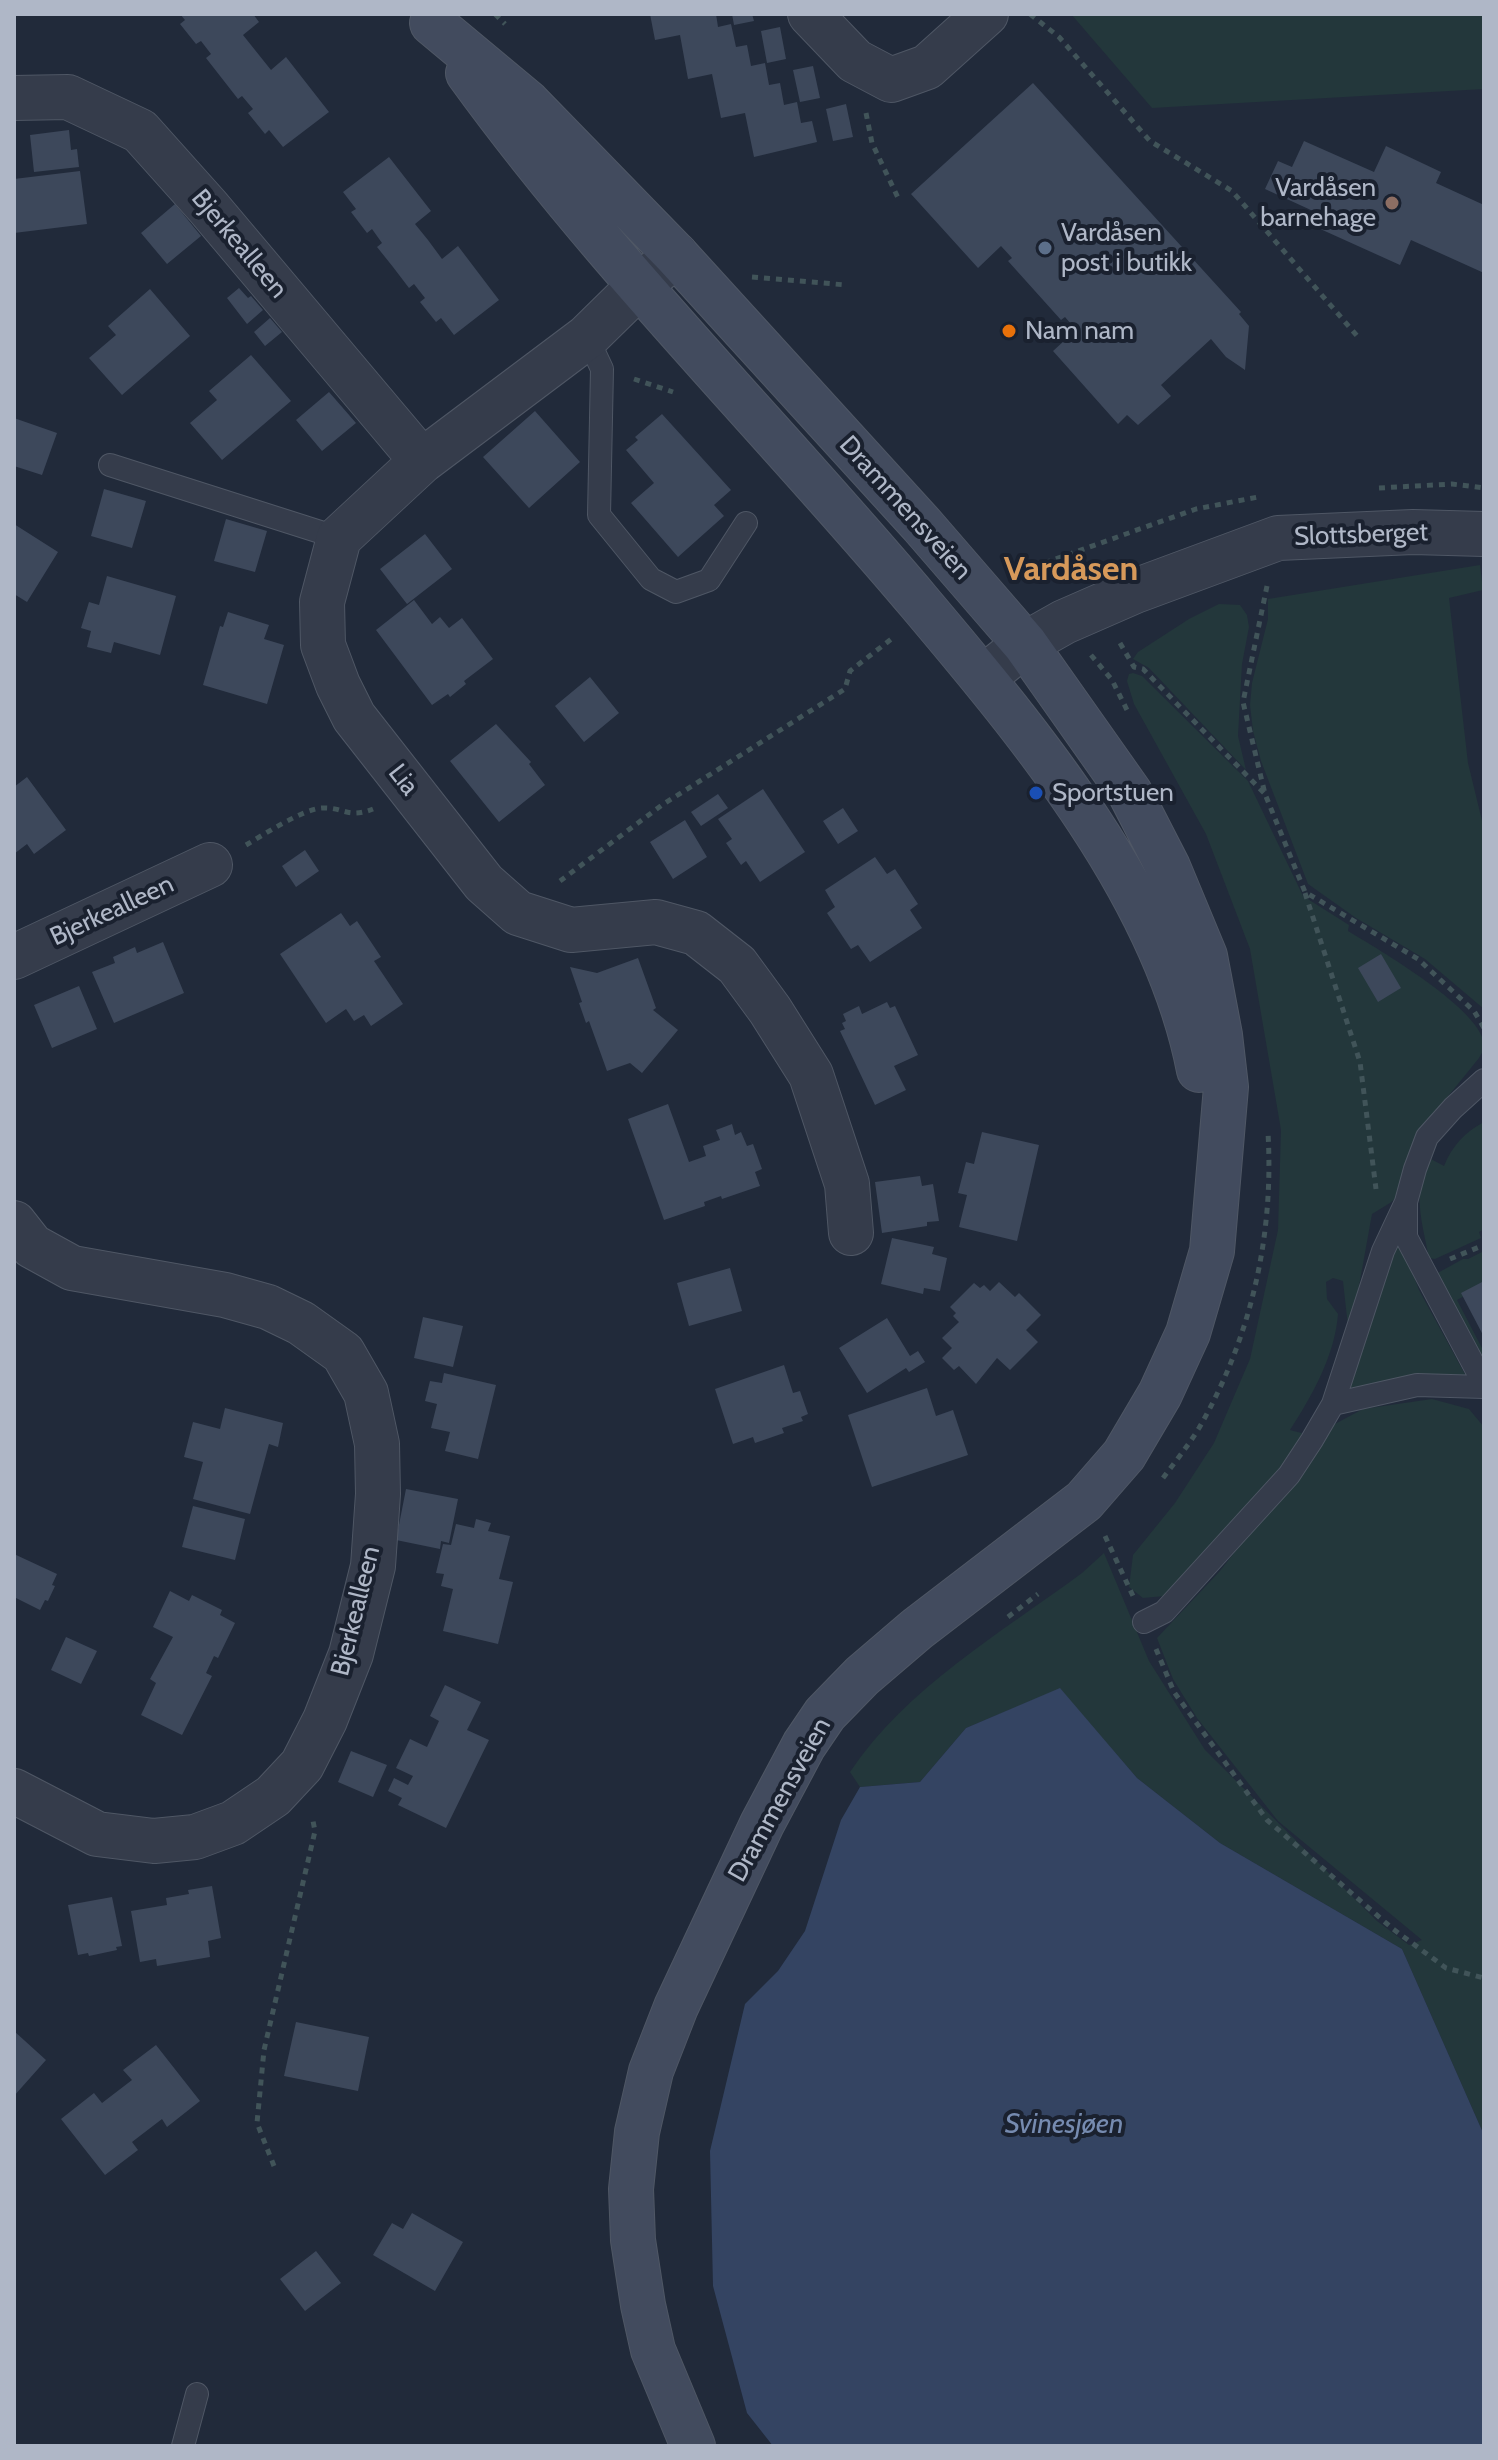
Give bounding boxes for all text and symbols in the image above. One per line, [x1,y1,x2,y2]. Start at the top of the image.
place label: Vardåsen barnehage [1260,172,1376,234]
street label: Bjerkealleen [184,183,294,305]
marker: Vardåsen barnehage [1383,194,1401,212]
place label: Vardåsen post i butikk [1061,217,1192,278]
marker: Vardåsen post i butikk [1036,239,1054,257]
place label: Nam nam [1025,315,1134,347]
marker: Nam nam [1000,322,1018,340]
street label: Drammensveien [832,430,978,586]
street label: Slottsberget [1293,517,1429,553]
district label: Vardåsen [1004,550,1138,590]
street label: Lia [381,758,425,802]
place label: Sportstuen [1052,777,1174,809]
marker: Sportstuen [1027,784,1045,802]
street label: Bjerkealleen [45,869,179,953]
street label: Bjerkealleen [325,1543,387,1679]
street label: Drammensveien [722,1713,838,1887]
water label: Svinesjøen [1005,2108,1123,2142]

